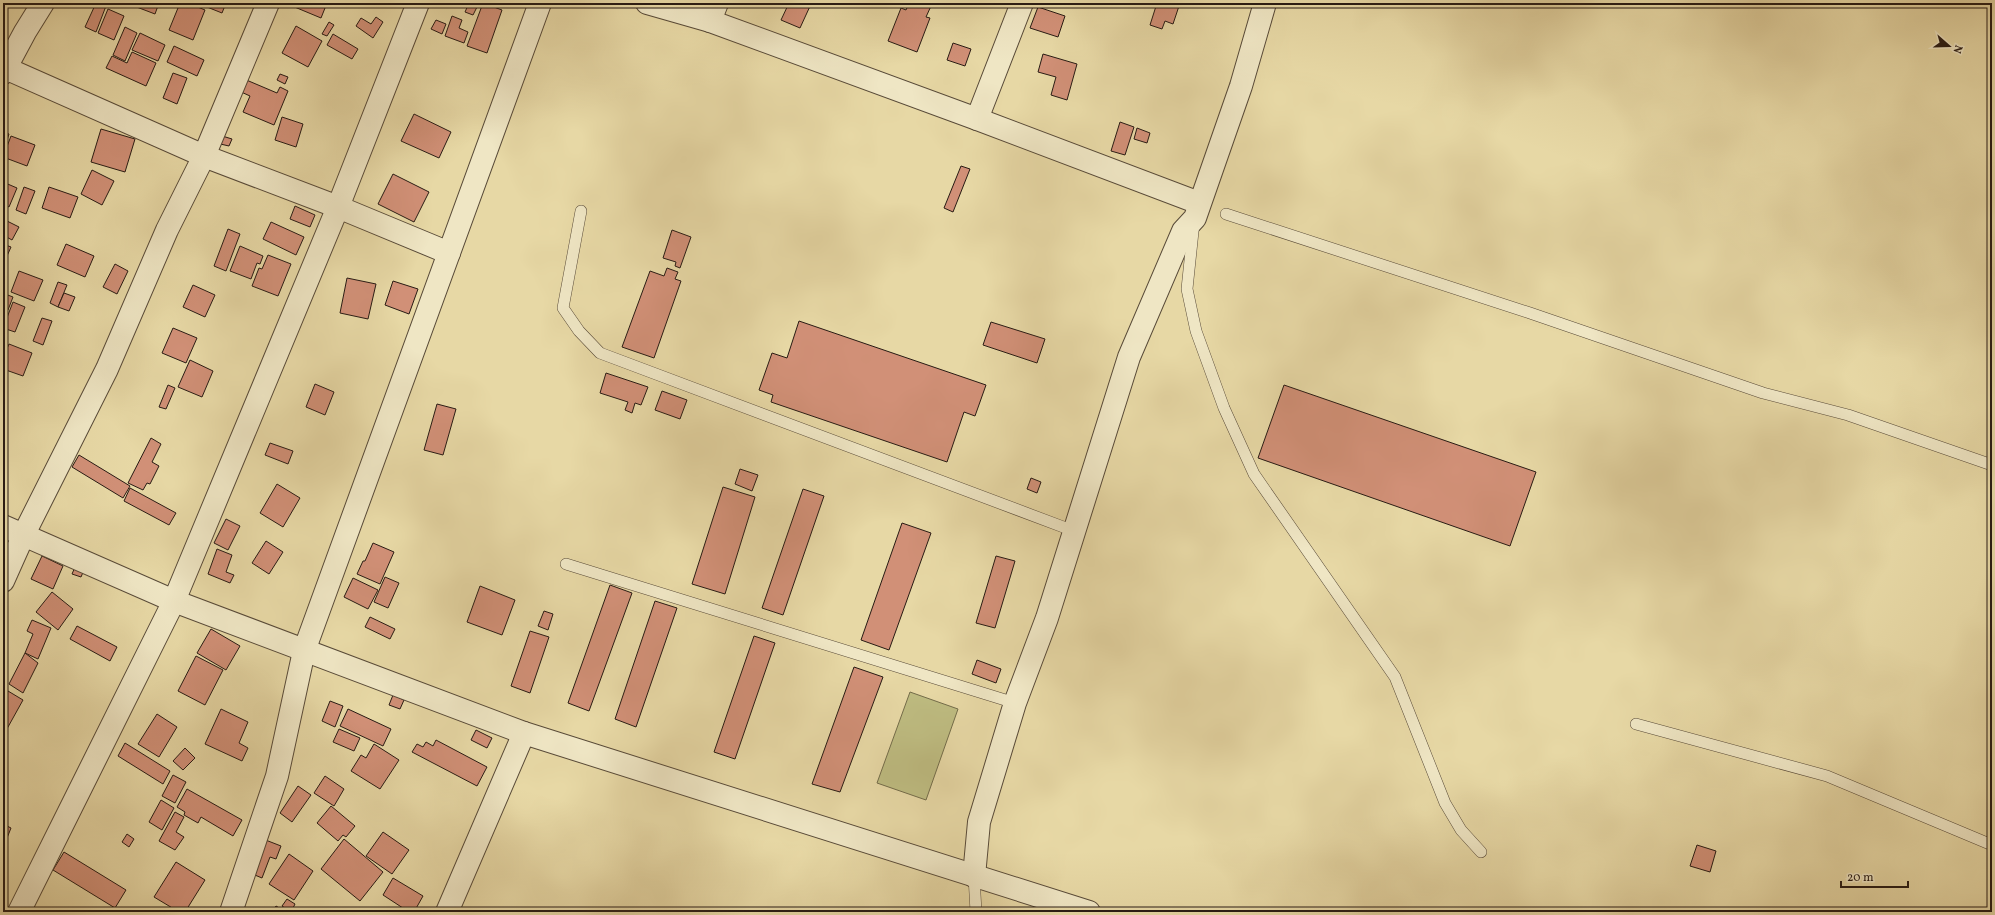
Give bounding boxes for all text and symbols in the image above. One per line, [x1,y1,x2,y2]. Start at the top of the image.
north arrow [1929,26,1969,66]
text: N [1949,43,1965,55]
scale bar [1841,863,1908,889]
text: 20 m [1847,870,1874,886]

